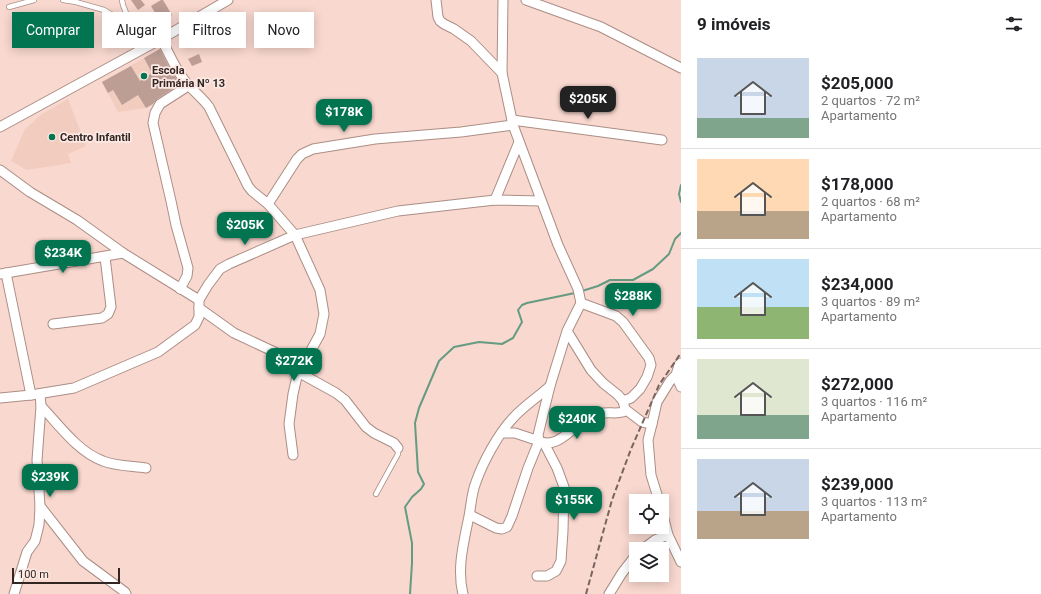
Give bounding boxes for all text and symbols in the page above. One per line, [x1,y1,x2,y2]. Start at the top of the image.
chip: Comprar [12,12,94,48]
chip: Alugar [102,12,171,48]
chip: Filtros [179,12,246,48]
chip: Novo [254,12,314,48]
icon: filters [1003,13,1025,35]
text: 9 imóveis [697,14,771,34]
place label: Escola Primária Nº 13 [152,64,225,90]
marker: Escola Primária Nº 13 [139,71,149,81]
text: $205,000 [821,73,893,93]
icon: home [729,74,777,122]
pin: $205K [560,86,616,120]
text: $205K [569,91,607,106]
text: 2 quartos · 72 m² [821,93,920,108]
pin: $178K [316,99,372,133]
text: $178K [325,104,363,119]
text: Apartamento [821,108,897,123]
place label: Centro Infantil [60,131,131,144]
marker: Centro Infantil [47,132,57,142]
text: $178,000 [821,174,893,194]
icon: home [729,175,777,223]
text: 2 quartos · 68 m² [821,194,920,209]
text: Apartamento [821,209,897,224]
pin: $205K [217,212,273,246]
text: $205K [226,217,264,232]
pin: $234K [35,240,91,274]
text: $234K [44,245,82,260]
text: $234,000 [821,274,893,294]
icon: home [729,275,777,323]
pin: $288K [605,283,661,317]
text: $288K [614,288,652,303]
text: 3 quartos · 89 m² [821,294,920,309]
text: Apartamento [821,309,897,324]
pin: $272K [266,348,322,382]
text: $272K [275,353,313,368]
text: $272,000 [821,374,893,394]
icon: home [729,375,777,423]
text: 3 quartos · 116 m² [821,394,927,409]
pin: $240K [549,406,605,440]
text: Apartamento [821,409,897,424]
text: $240K [558,411,596,426]
pin: $239K [22,464,78,498]
text: $239K [31,469,69,484]
text: $239,000 [821,474,893,494]
icon: home [729,475,777,523]
pin: $155K [546,487,602,521]
text: $155K [555,492,593,507]
map controls [629,494,669,582]
button: locate [629,494,669,534]
text: 3 quartos · 113 m² [821,494,927,509]
text: Apartamento [821,509,897,524]
button: layers [629,542,669,582]
scale bar [12,566,120,585]
text: 100 m [18,568,49,581]

